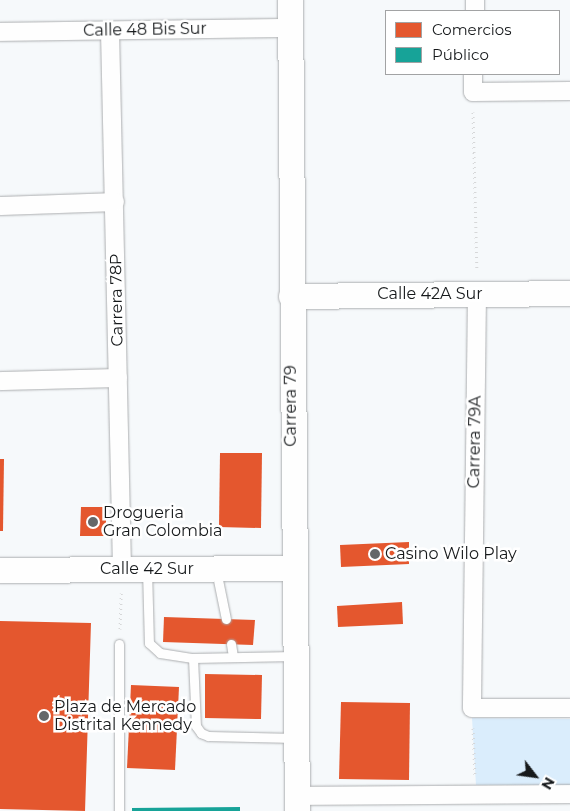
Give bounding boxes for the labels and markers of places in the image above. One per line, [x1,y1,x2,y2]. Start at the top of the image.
place label: Drogueria Gran Colombia [103,503,222,541]
marker: Drogueria Gran Colombia [87,516,99,528]
place label: Casino Wilo Play [385,544,517,564]
marker: Casino Wilo Play [369,548,381,560]
place label: Plaza de Mercado Distrital Kennedy [54,697,196,735]
marker: Plaza de Mercado Distrital Kennedy [38,710,50,722]

